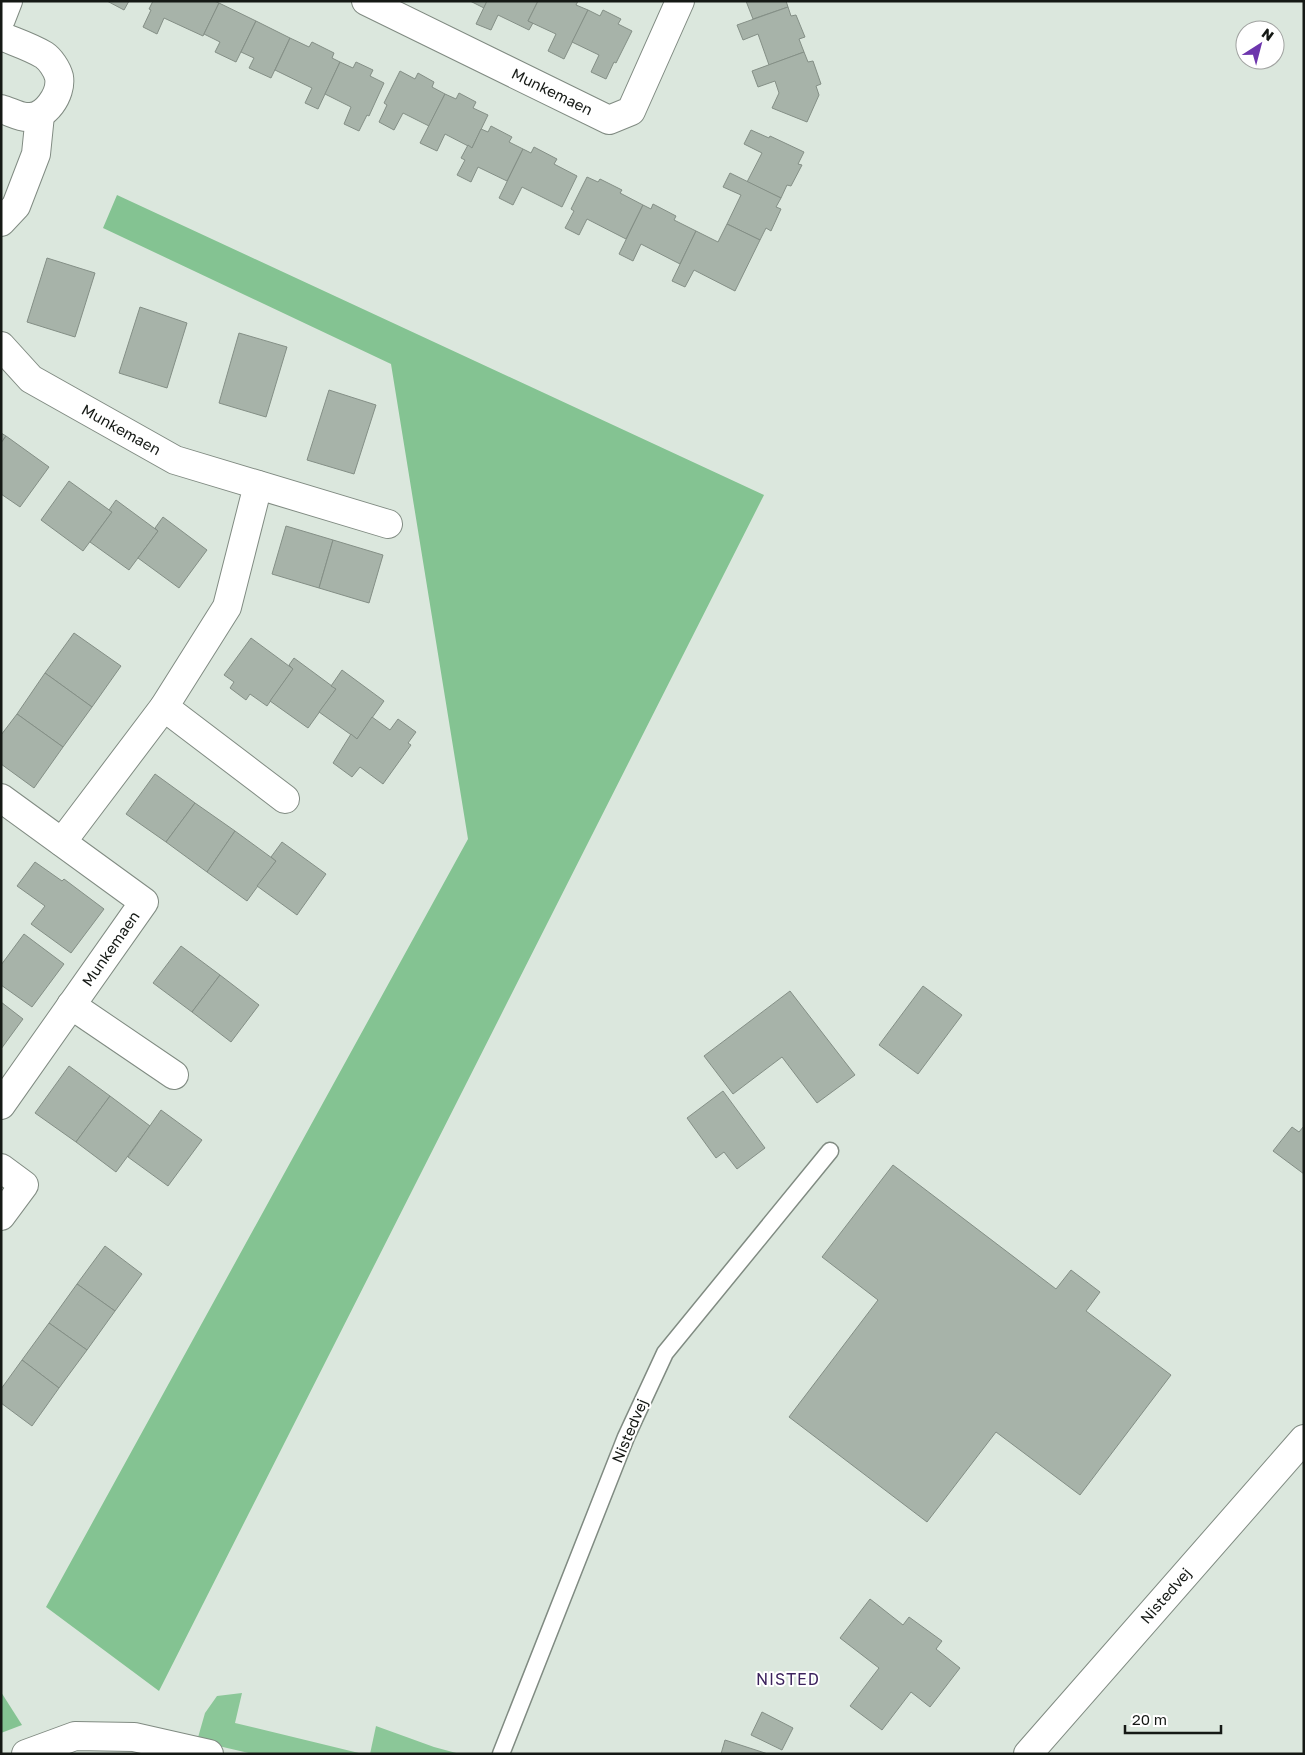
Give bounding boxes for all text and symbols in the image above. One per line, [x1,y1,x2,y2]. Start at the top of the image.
north arrow [1235,20,1285,70]
text: N [1259,24,1277,44]
street label: Munkemaen [509,64,596,118]
street label: Munkemaen [79,400,164,458]
street label: Munkemaen [78,907,143,990]
street label: Nistedvej [607,1396,651,1465]
street label: Nistedvej [1136,1564,1194,1627]
district label: NISTED [756,1669,820,1689]
scale bar [1125,1702,1221,1734]
text: 20 m [1132,1710,1167,1728]

